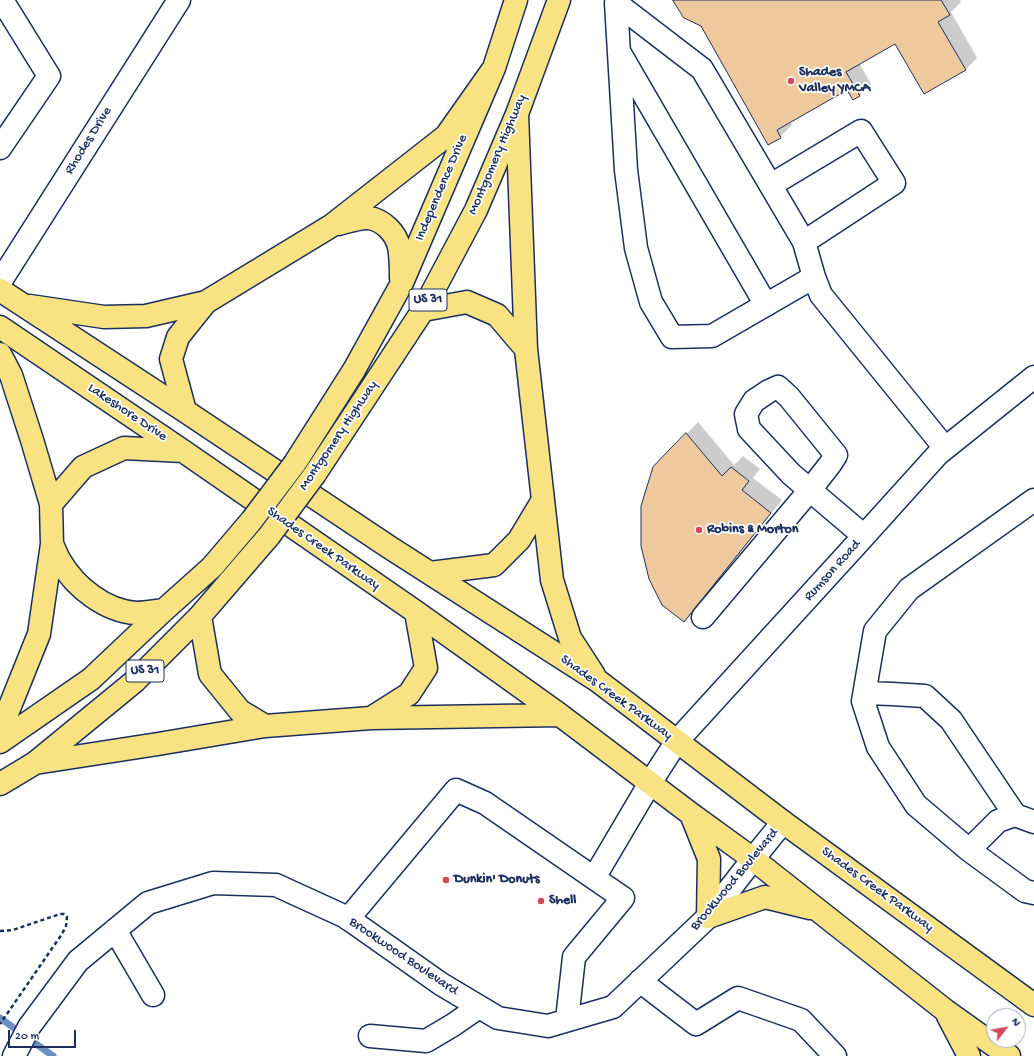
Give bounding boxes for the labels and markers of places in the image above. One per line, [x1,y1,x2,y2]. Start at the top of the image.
place label: Shades Valley YMCA [799,65,870,98]
marker: Shades Valley YMCA [786,76,796,86]
place label: Robins & Morton [707,522,798,538]
marker: Robins & Morton [694,525,704,535]
place label: Dunkin' Donuts [454,872,540,888]
marker: Dunkin' Donuts [441,875,451,885]
place label: Shell [549,893,576,909]
marker: Shell [536,896,546,906]

